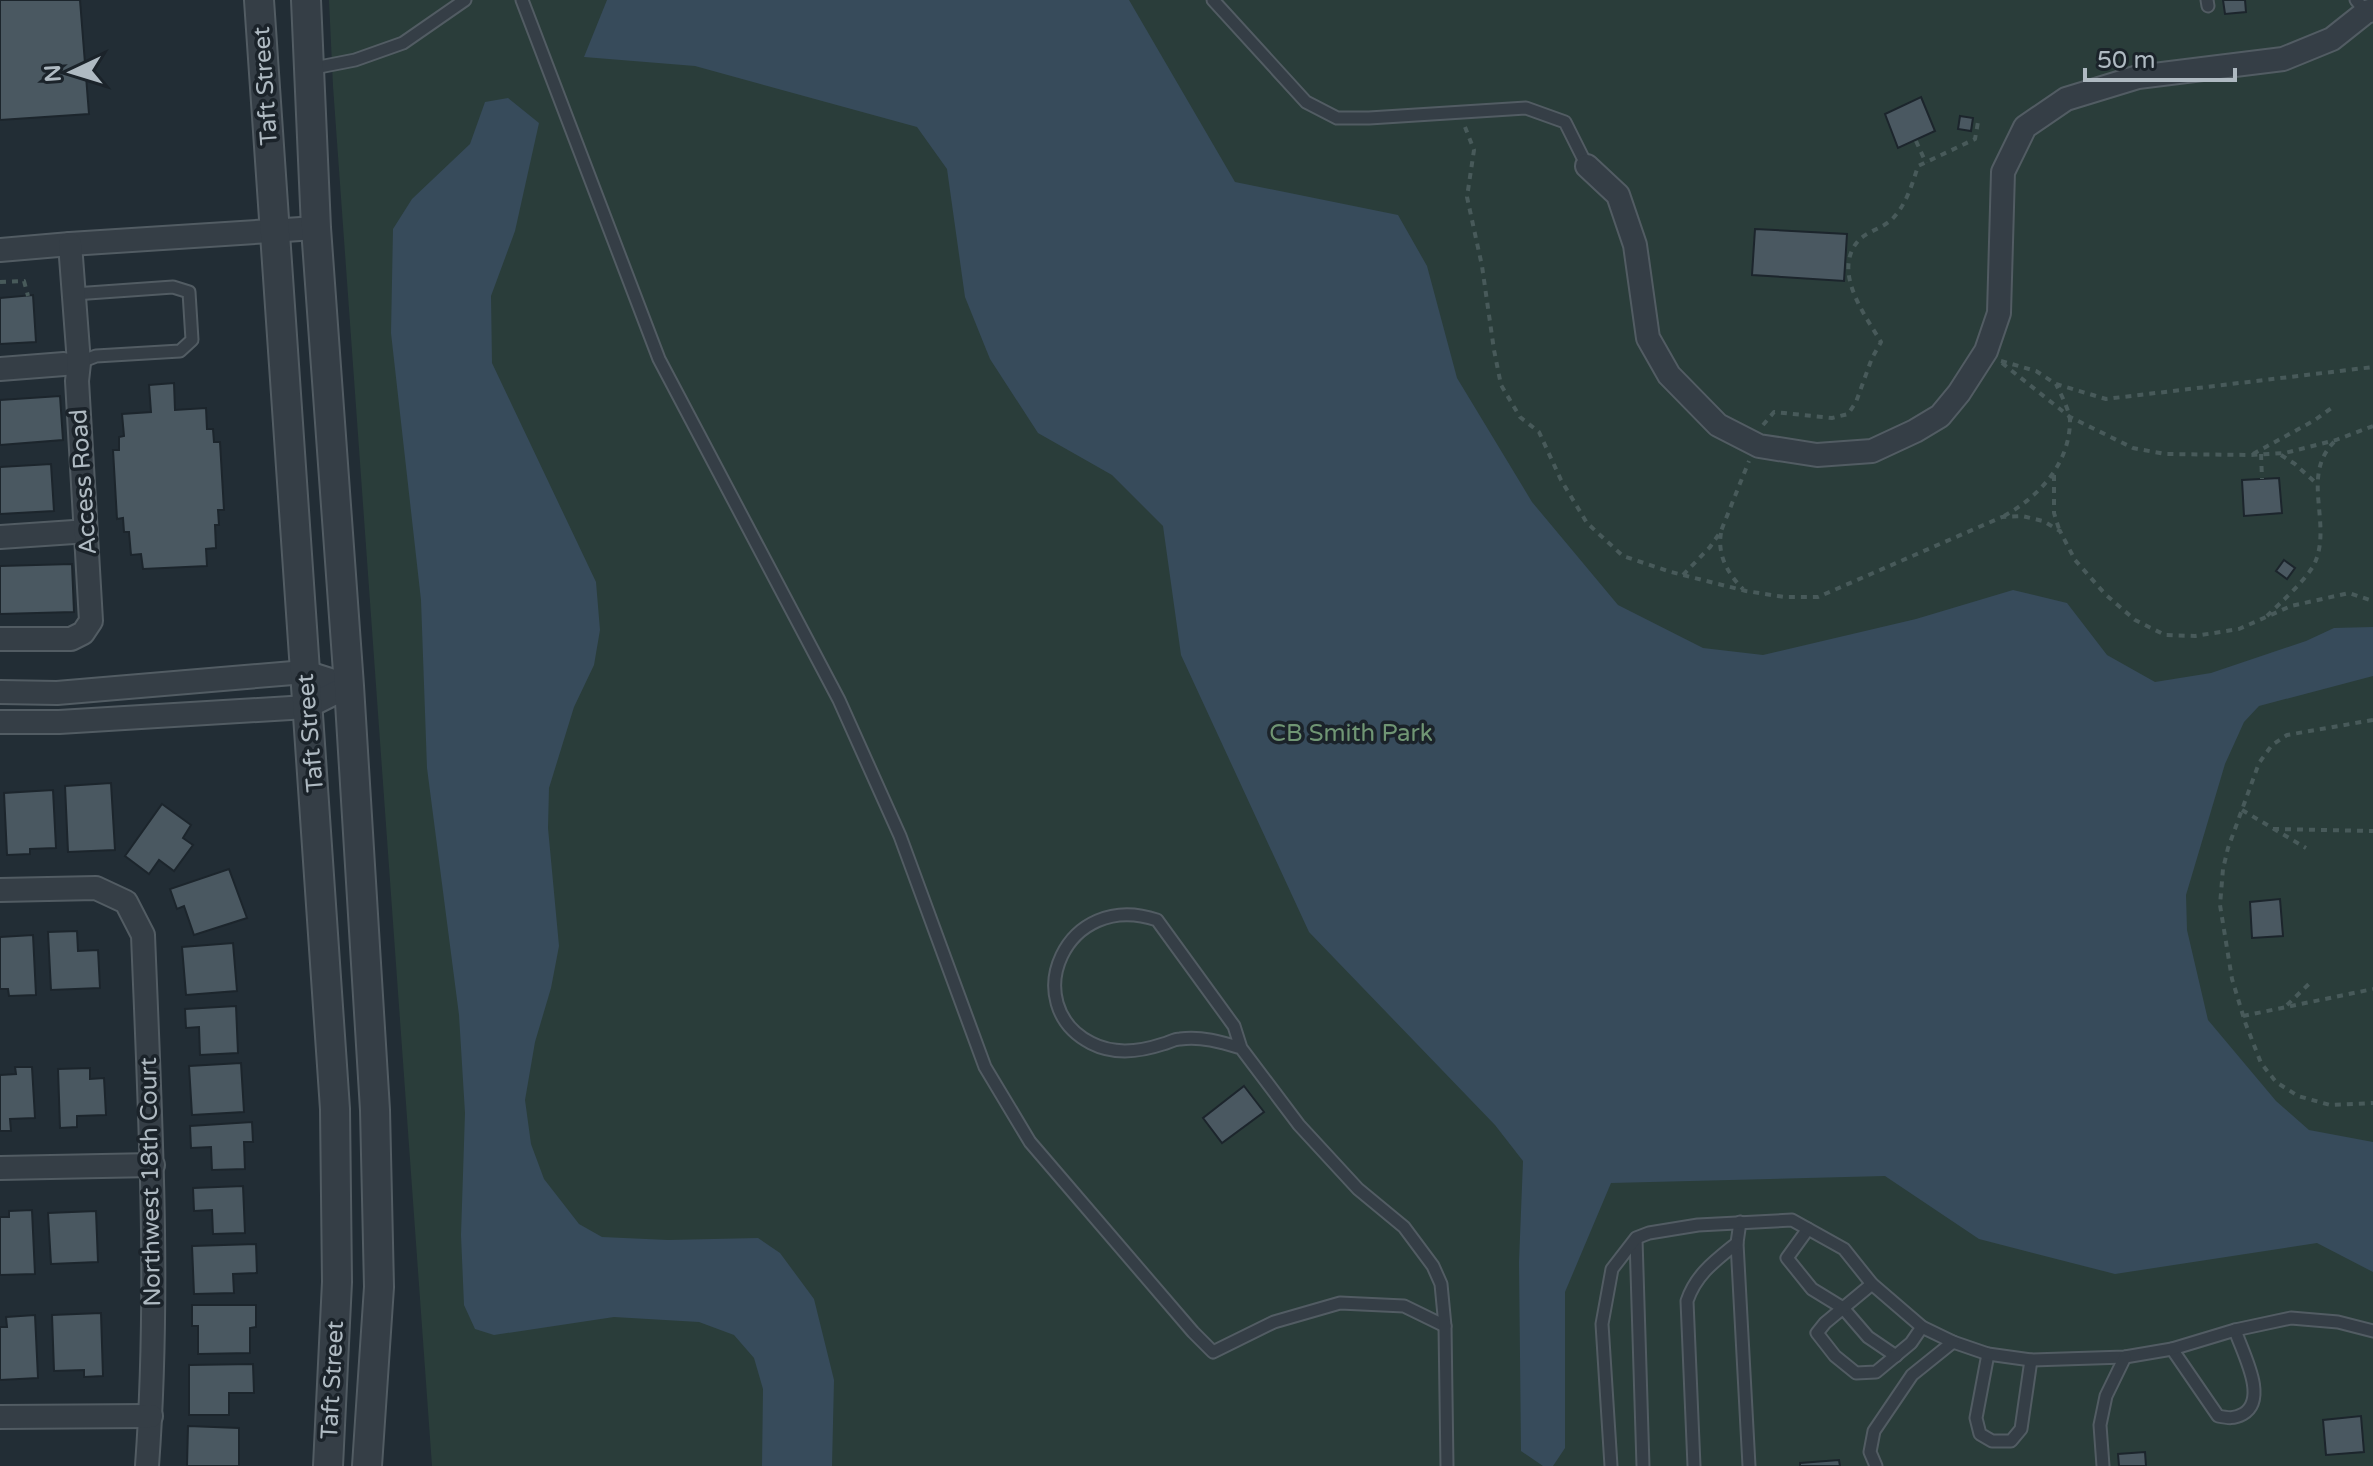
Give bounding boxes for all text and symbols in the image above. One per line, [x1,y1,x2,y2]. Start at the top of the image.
street label: Taft Street [247,26,284,146]
north arrow [32,32,112,112]
scale bar [2085,32,2235,82]
text: 50 m [2097,46,2155,75]
text: N [39,64,67,83]
street label: Access Road [64,408,103,556]
street label: Taft Street [291,673,330,793]
park label: CB Smith Park [1269,719,1433,748]
street label: Northwest 18th Court [134,1057,167,1307]
street label: Taft Street [315,1320,350,1440]

